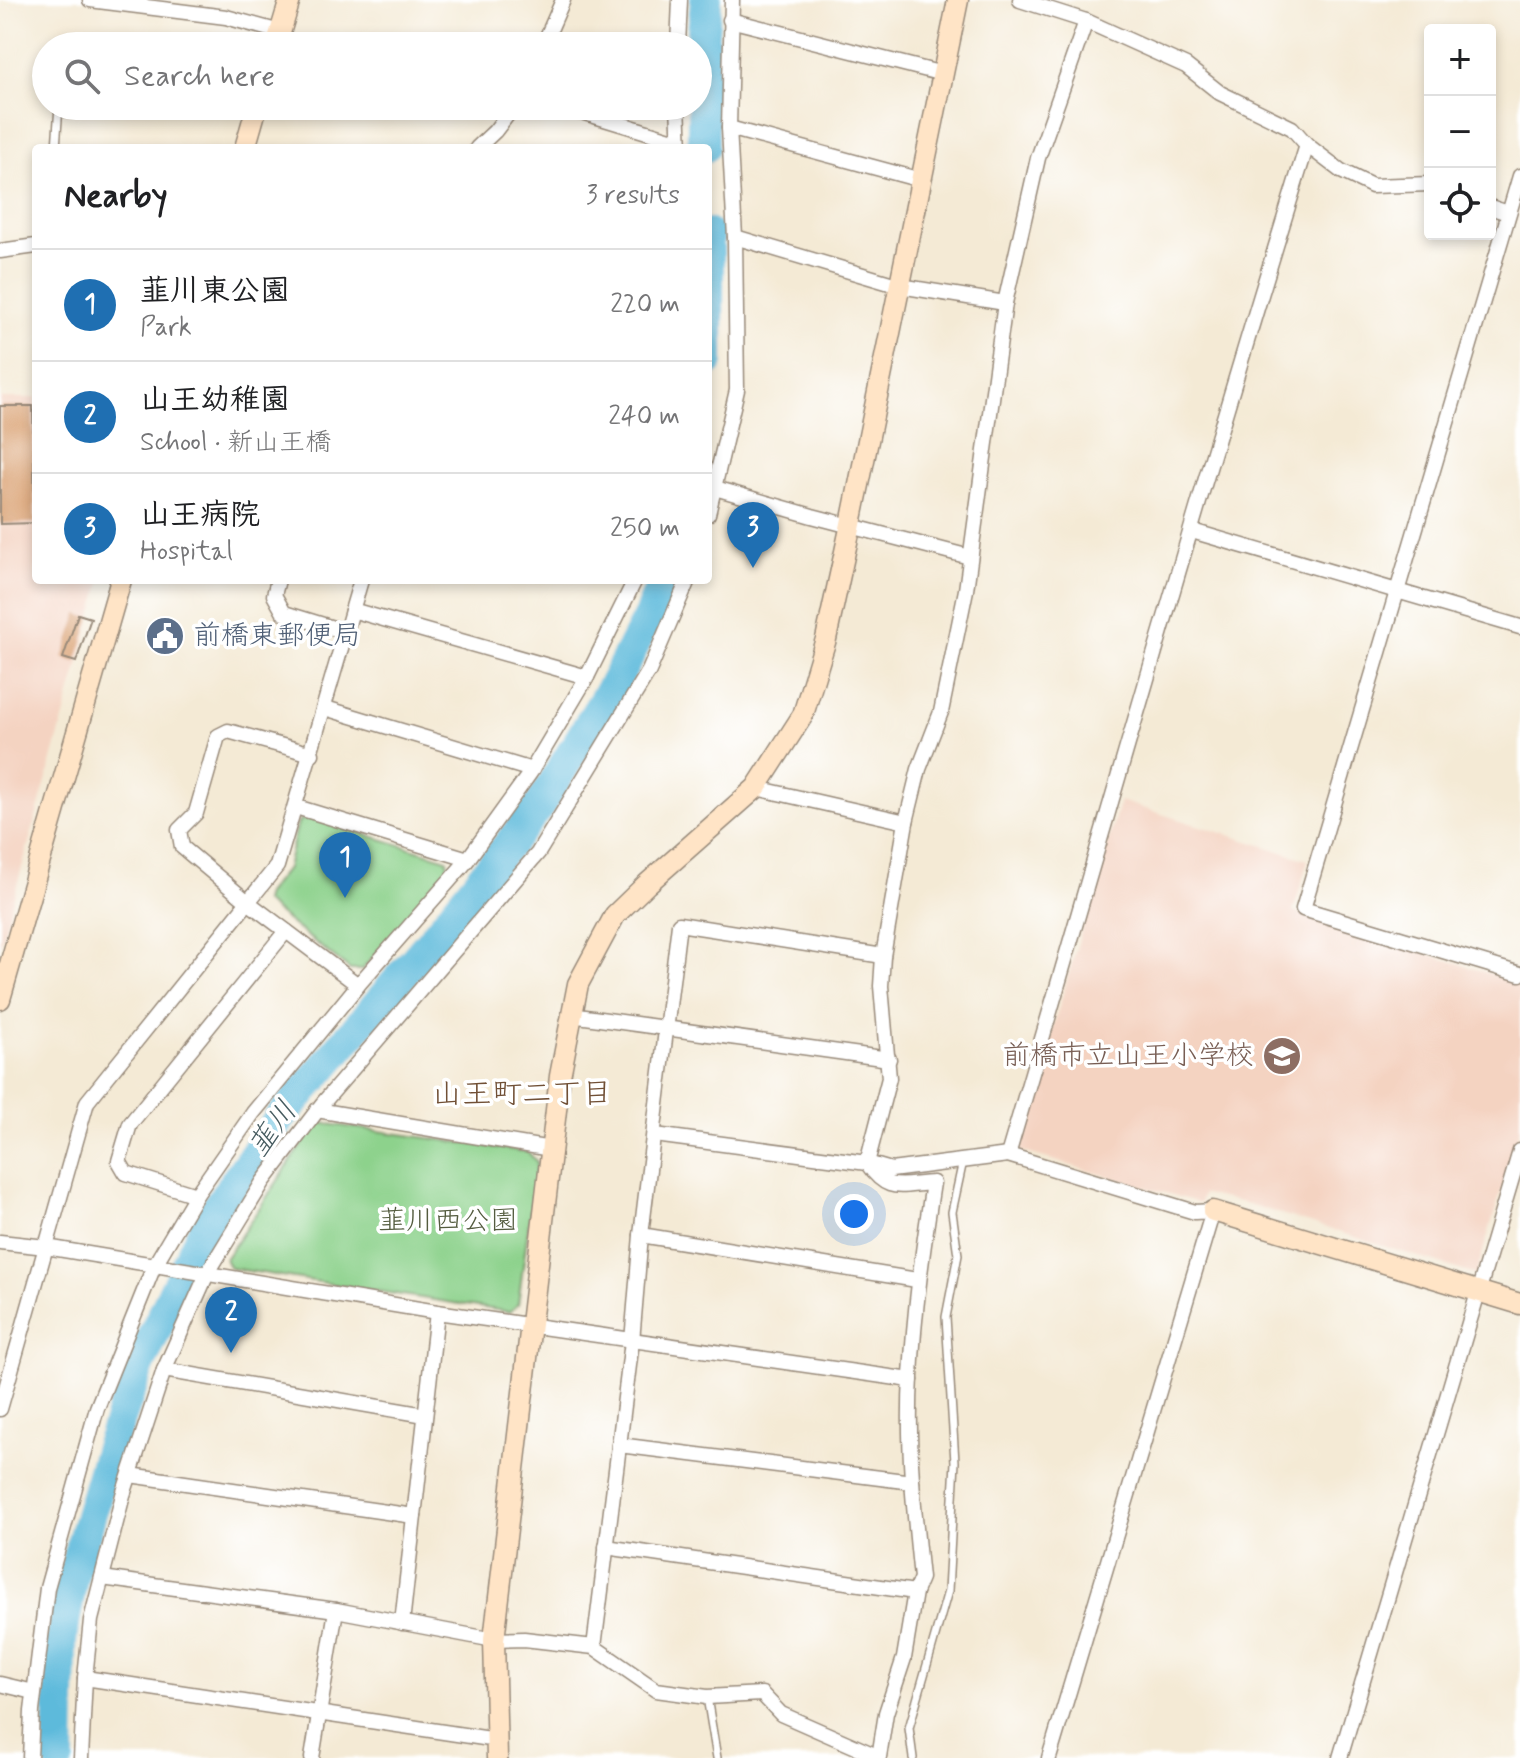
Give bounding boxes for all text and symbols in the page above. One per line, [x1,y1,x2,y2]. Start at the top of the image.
map controls [1424,24,1496,240]
button: + [1424,24,1496,96]
search box [32,32,712,120]
icon: search [60,54,104,98]
text: Search here [124,57,275,96]
button: − [1424,96,1496,168]
button: locate [1424,168,1496,240]
text: Nearby [64,174,168,219]
text: 3 results [586,179,680,213]
text: 韮川東公園 [140,272,290,311]
text: 1 [84,288,96,322]
text: 220 m [610,288,680,322]
text: Park [140,311,192,345]
text: 山王幼稚園 [140,381,290,420]
text: 2 [84,400,96,434]
text: 240 m [608,400,680,434]
text: School · 新山王橋 [140,426,331,460]
text: 山王病院 [140,496,260,535]
pin: 3 [727,502,779,568]
text: 3 [84,512,96,546]
text: 250 m [610,512,680,546]
text: Hospital [140,535,233,569]
public building icon: 前橋東郵便局 [144,615,186,657]
place label: 前橋東郵便局 [193,618,361,655]
pin: 1 [319,832,371,898]
school or university icon: 前橋市立山王小学校 [1261,1035,1303,1077]
place label: 前橋市立山王小学校 [1002,1038,1254,1075]
district label: 山王町二丁目 [432,1075,612,1114]
water label: 韮川 [240,1093,306,1165]
your location [834,1194,874,1234]
park label: 韮川西公園 [378,1203,518,1240]
pin: 2 [205,1287,257,1353]

